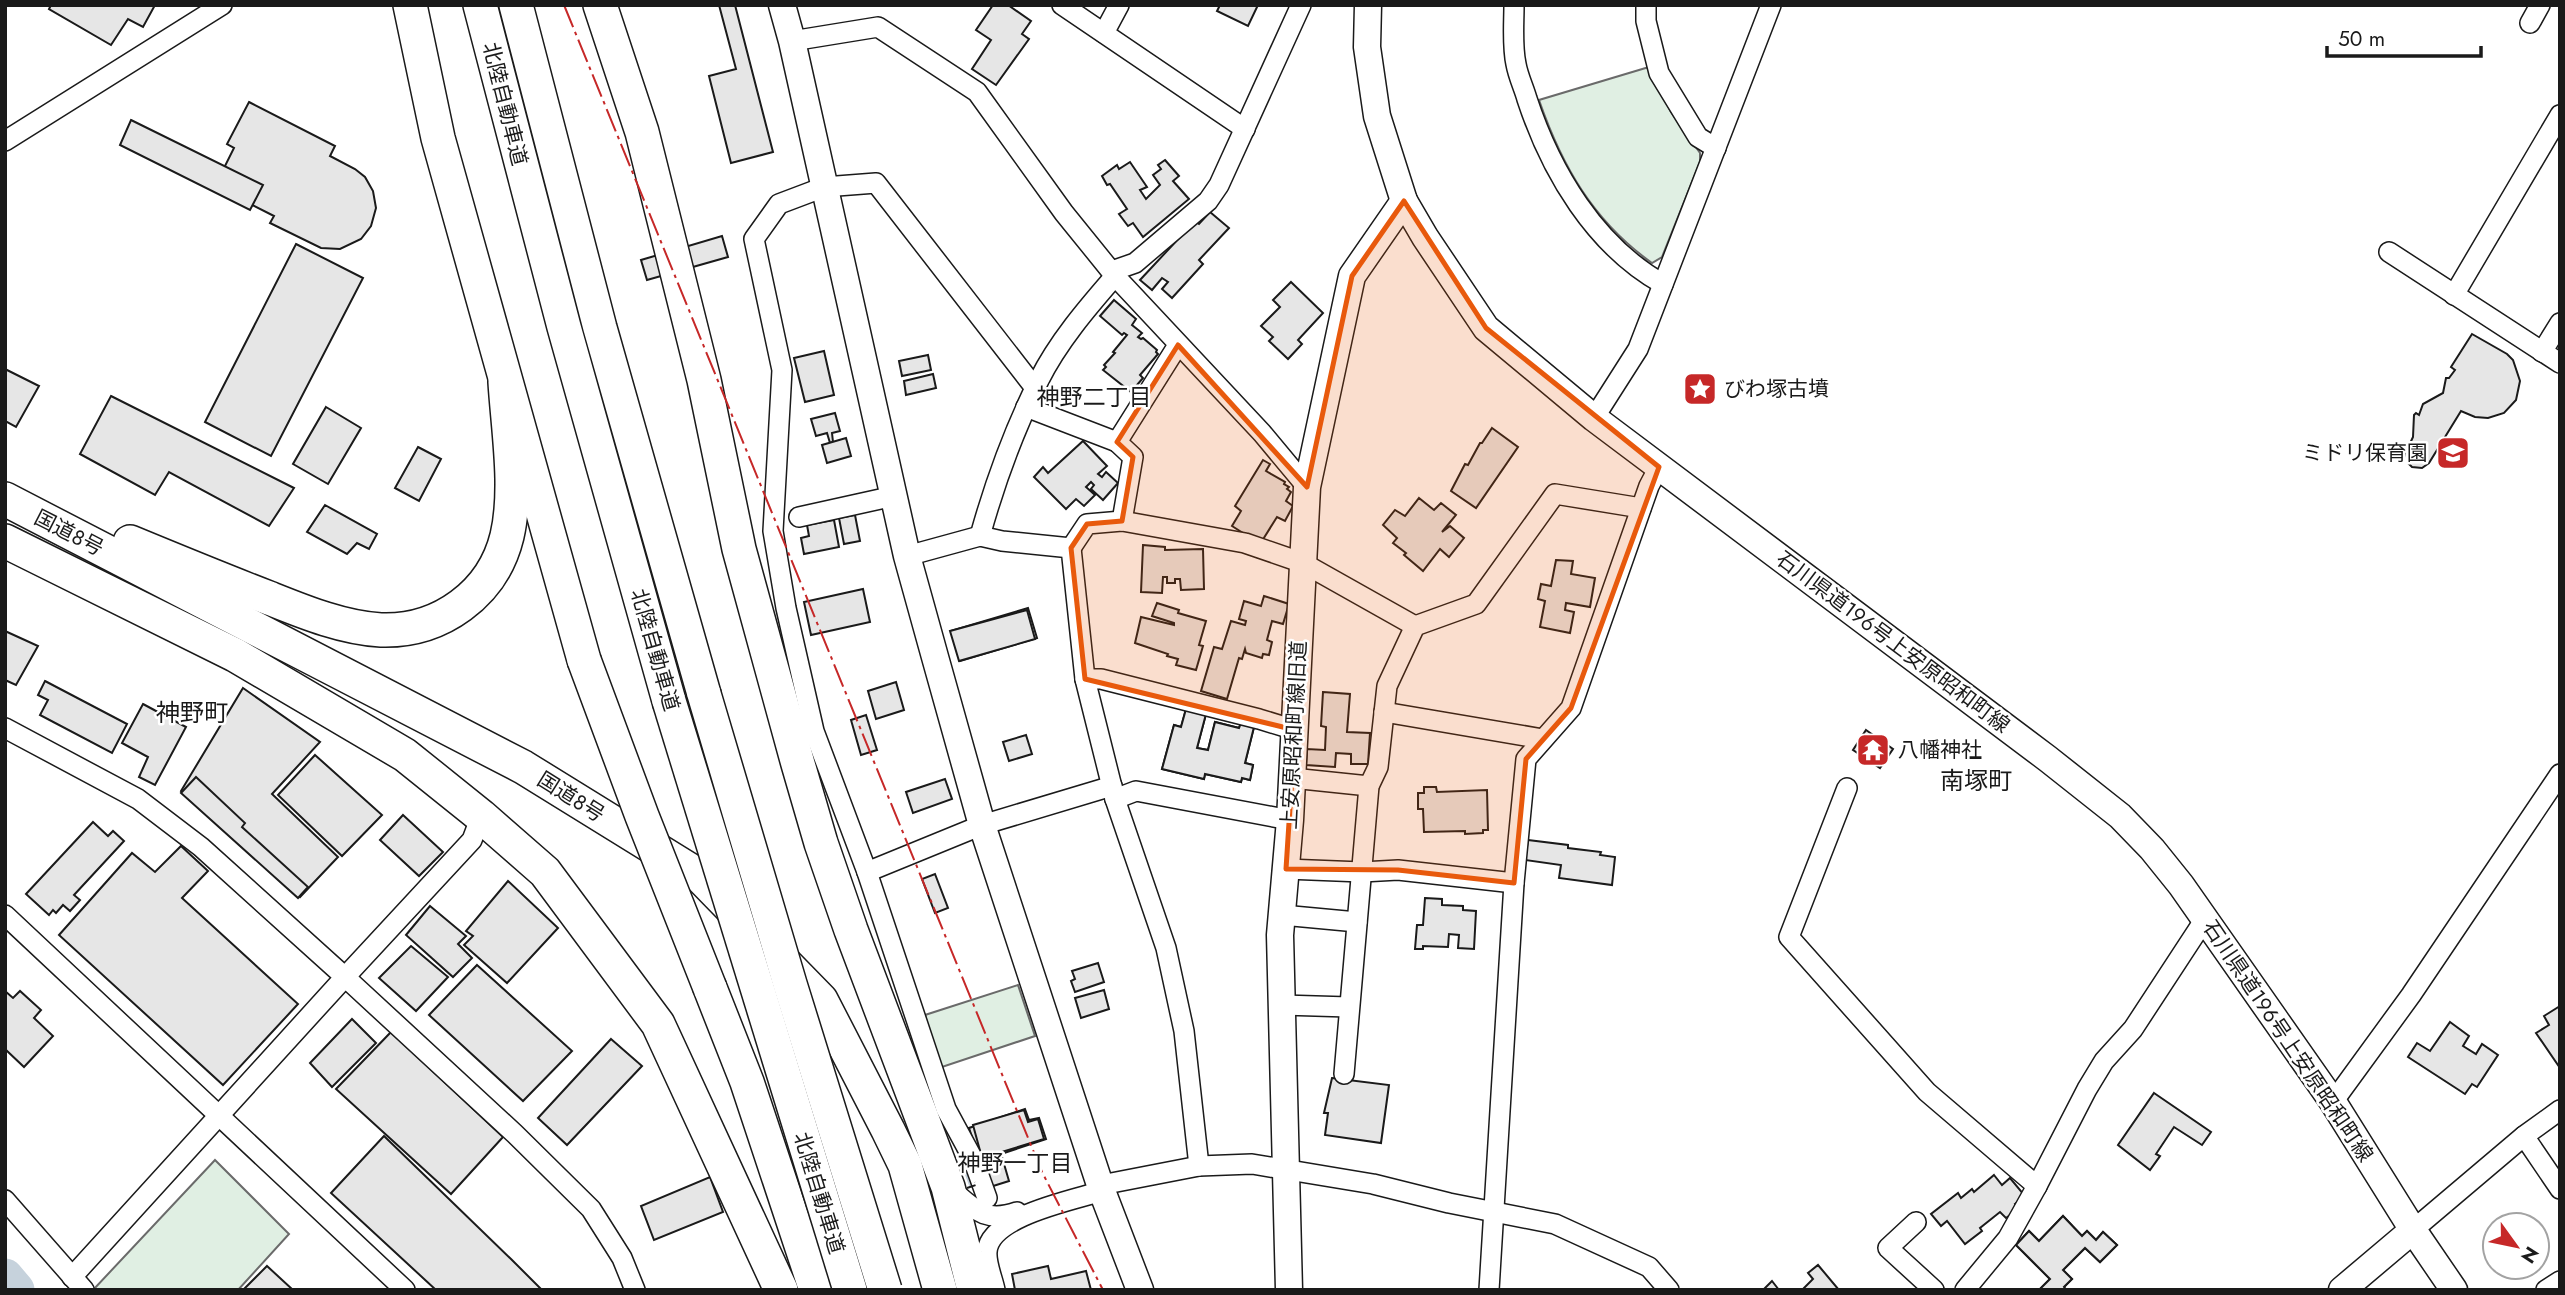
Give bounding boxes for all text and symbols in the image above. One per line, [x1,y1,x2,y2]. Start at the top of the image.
scale bar [2327,14,2481,58]
text: 50 m [2338,24,2385,54]
street label: 北陸自動車道 [475,39,535,169]
place icon: びわ塚古墳 [1681,370,1719,408]
place label: びわ塚古墳 [1724,374,1829,404]
district label: 神野二丁目 [1037,380,1152,414]
school or university icon: ミドリ保育園 [2434,434,2472,472]
place label: ミドリ保育園 [2302,438,2428,468]
street label: 国道8号 [29,503,109,563]
street label: 石川県道196号上安原昭和町線 [1770,544,2016,740]
street label: 北陸自動車道 [623,585,687,715]
street label: 上安原昭和町線旧道 [1274,640,1314,830]
district label: 神野町 [156,695,228,730]
temple icon: 八幡神社 [1854,731,1892,769]
place label: 八幡神社 [1898,735,1982,765]
district label: 南塚町 [1940,763,2012,798]
street label: 国道8号 [531,765,611,829]
street label: 石川県道196号上安原昭和町線 [2196,914,2380,1168]
street label: 北陸自動車道 [786,1128,852,1258]
district label: 神野一丁目 [958,1146,1073,1180]
north arrow [2481,1211,2551,1281]
text: N [2514,1241,2545,1269]

